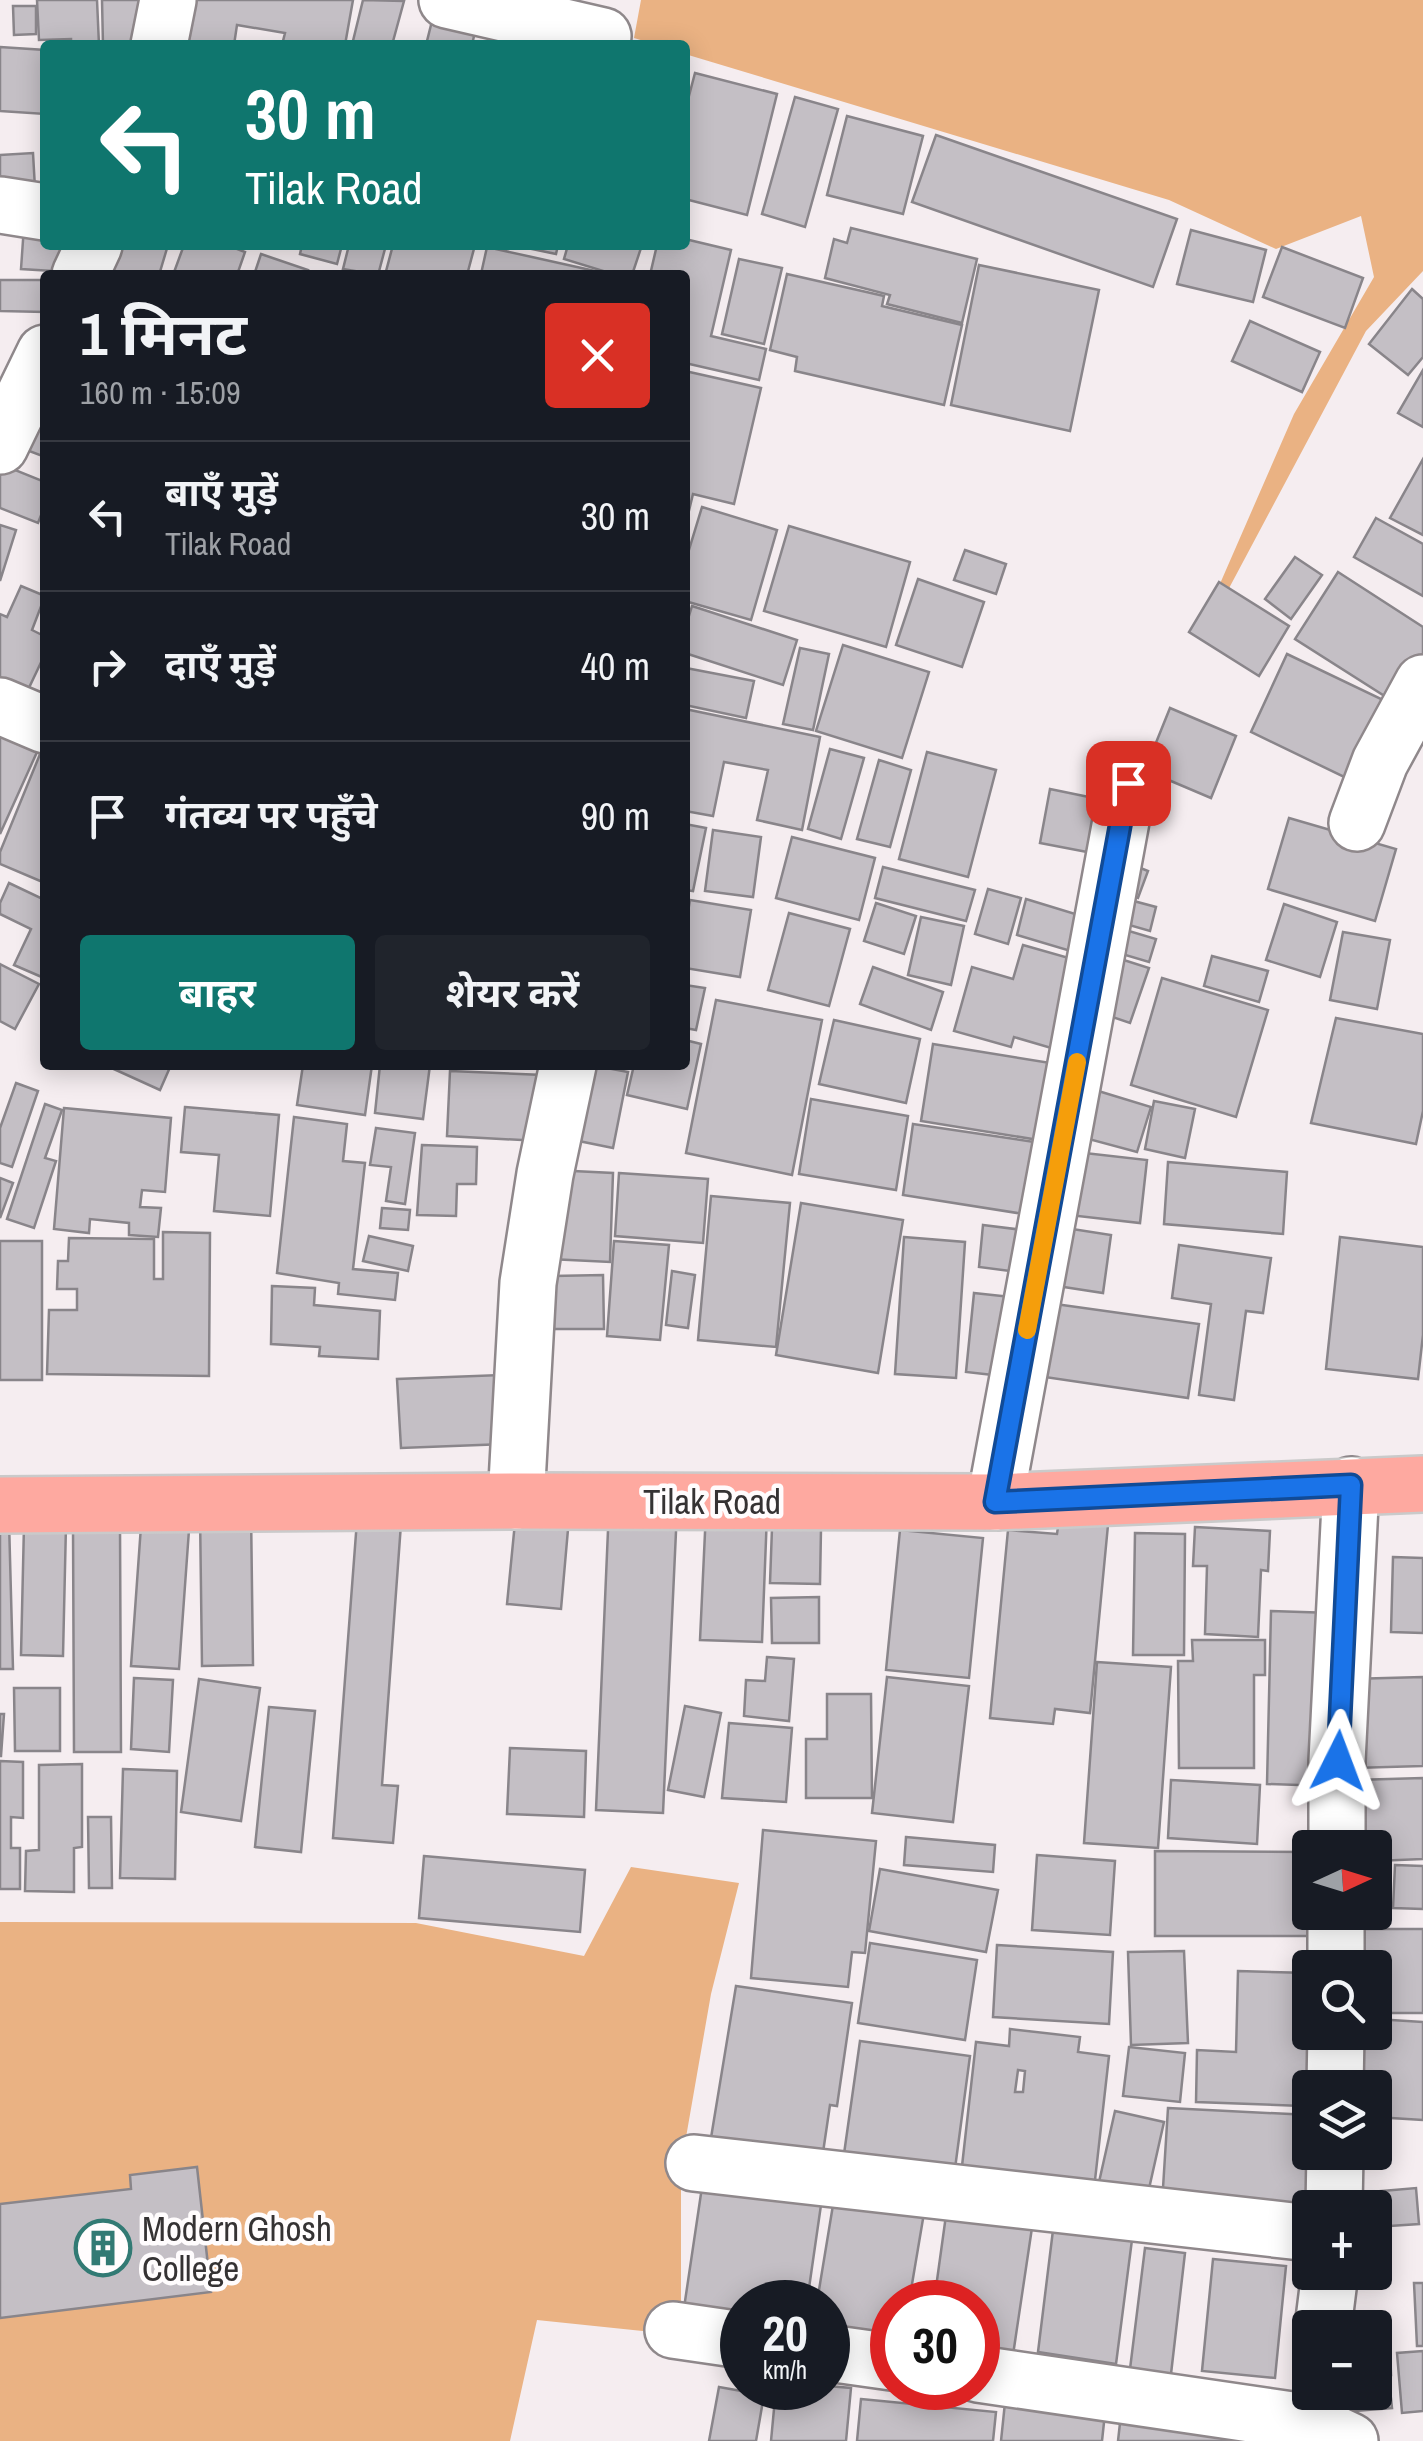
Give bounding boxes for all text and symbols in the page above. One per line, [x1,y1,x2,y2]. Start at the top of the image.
text: 30 m [245,67,376,161]
icon: left [80,80,210,210]
text: Tilak Road [245,157,423,218]
text: 1 मिनट [80,293,247,374]
button: close [545,303,650,408]
text: 160 m · 15:09 [80,371,240,414]
text: बाएँ मुड़ें [165,467,278,518]
icon: left [80,489,135,544]
text: 30 m [581,491,650,542]
text: Tilak Road [165,522,291,565]
icon: right [80,639,135,694]
text: दाएँ मुड़ें [165,639,276,690]
text: 40 m [581,641,650,692]
pin [1086,741,1171,826]
icon: arrive [1101,756,1156,811]
icon: arrive [80,789,135,844]
text: गंतव्य पर पहुँचे [165,789,378,840]
text: 90 m [581,791,650,842]
button: बाहर [80,935,355,1050]
button: शेयर करें [375,935,650,1050]
street label: Tilak Road [643,1478,781,1525]
position arrow [1286,1709,1390,1813]
north arrow [1292,1830,1392,1930]
map controls [1292,1830,1392,2410]
button: search [1292,1950,1392,2050]
button: layers [1292,2070,1392,2170]
button: + [1292,2190,1392,2290]
place label: Modern Ghosh College [142,2205,332,2292]
building icon: Modern Ghosh College [73,2218,133,2278]
speed limit sign: 30 [870,2280,1000,2410]
text: 20 [762,2299,808,2367]
button: − [1292,2310,1392,2410]
text: km/h [763,2353,807,2387]

